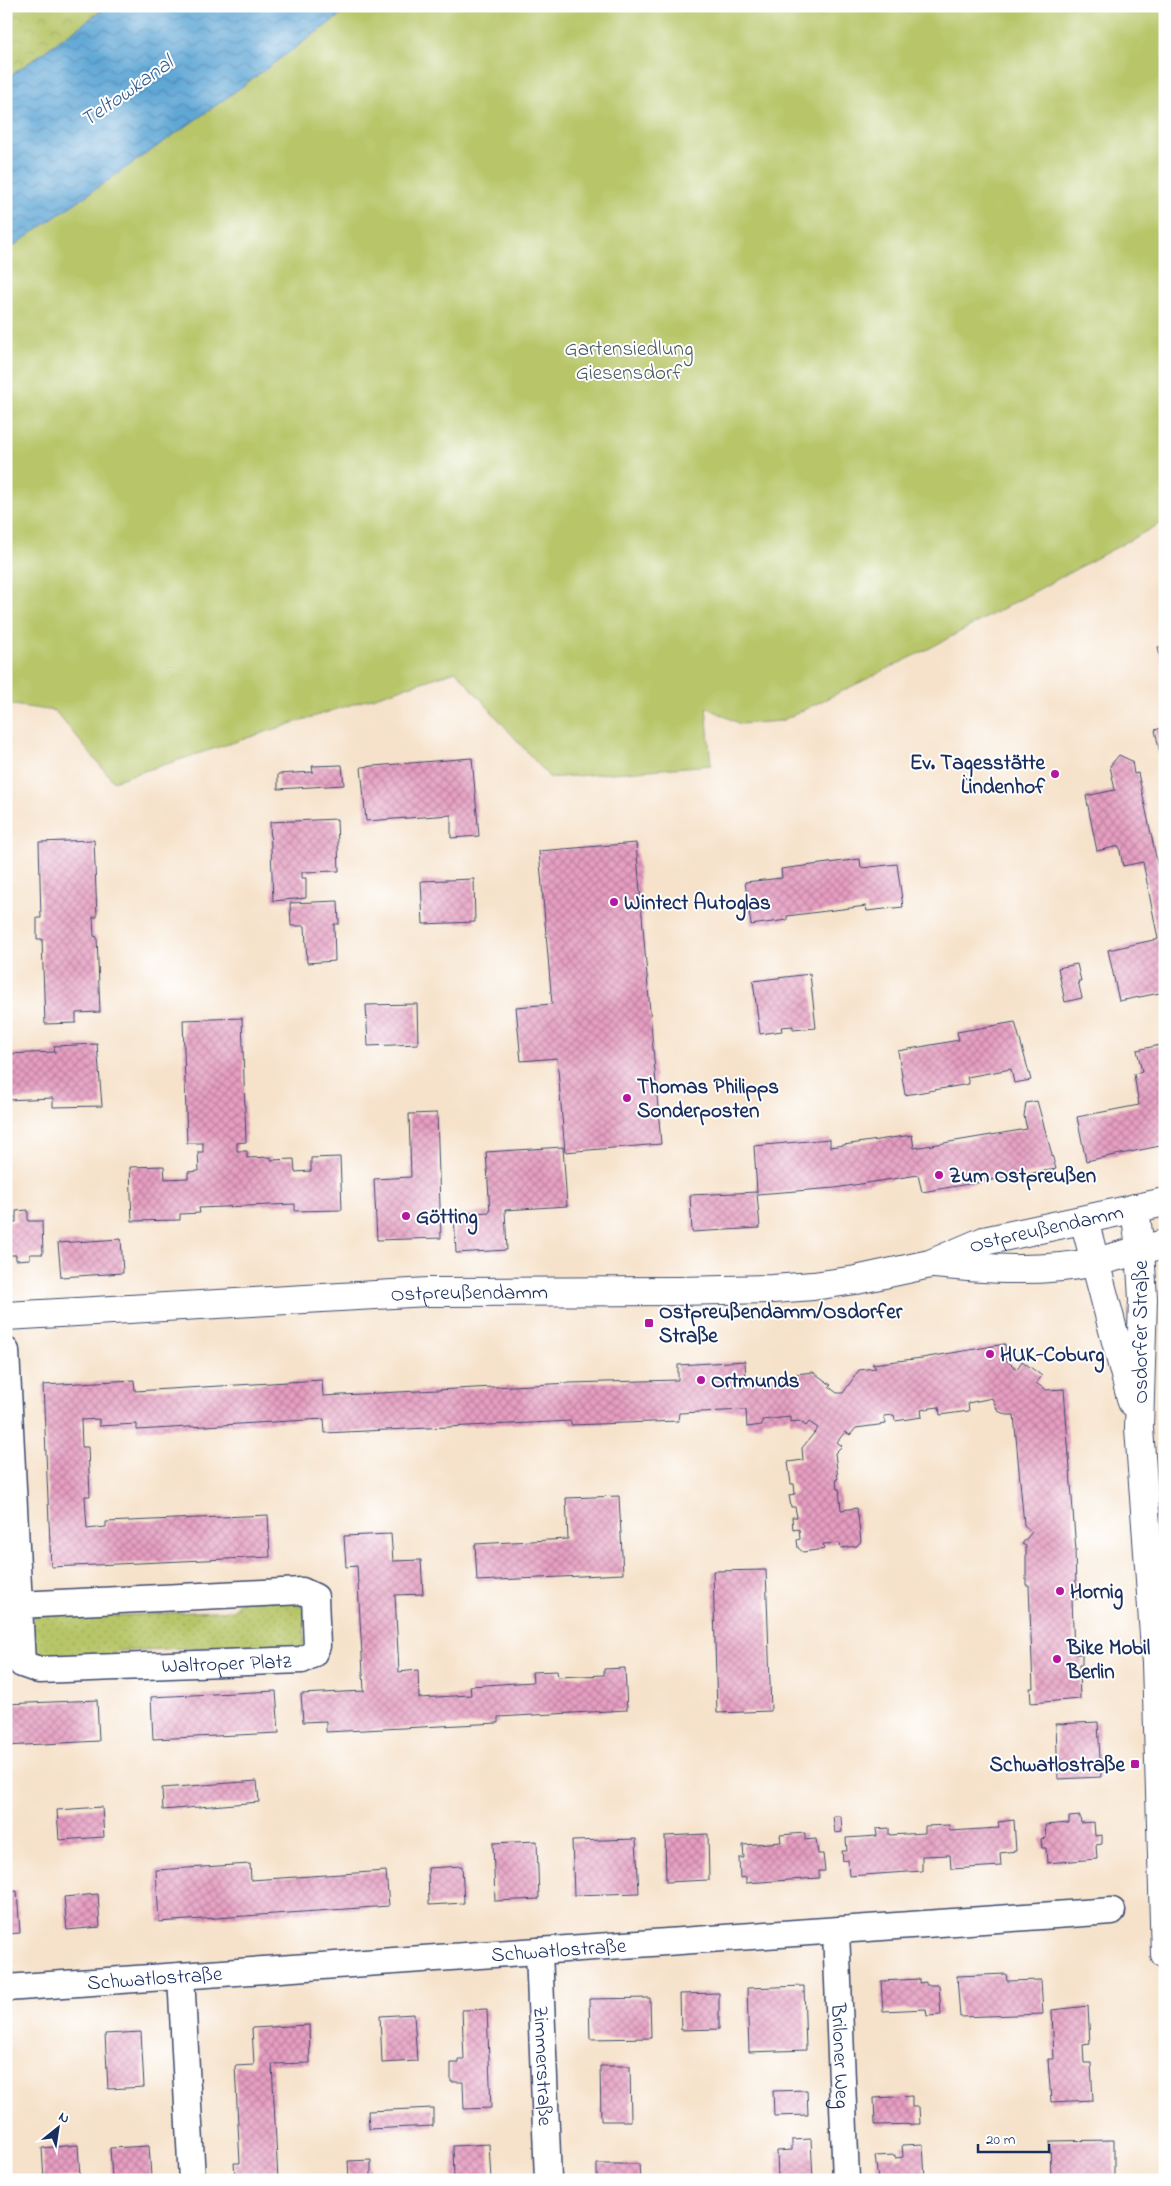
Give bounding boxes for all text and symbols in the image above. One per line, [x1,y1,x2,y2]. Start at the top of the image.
water label: Teltowkanal [75,47,183,136]
park label: Gartensiedlung Giesensdorf [565,335,693,389]
place label: Ev. Tagesstätte Lindenhof [910,749,1046,803]
marker: Ev. Tagesstätte Lindenhof [1049,768,1061,780]
place label: Wintect Autoglas [624,889,771,921]
marker: Wintect Autoglas [608,896,620,908]
place label: Thomas Philipps Sonderposten [637,1073,779,1127]
marker: Thomas Philipps Sonderposten [621,1092,633,1104]
place label: Zum Ostpreußen [949,1162,1096,1192]
marker: Zum Ostpreußen [933,1169,945,1181]
street label: Ostpreußendamm [965,1198,1126,1263]
place label: Götting [416,1203,478,1235]
marker: Götting [400,1210,412,1222]
street label: Osdorfer Straße [1127,1260,1157,1404]
street label: Ostpreußendamm [390,1279,548,1311]
place label: Ostpreußendamm/Osdorfer Straße [659,1298,903,1352]
marker: Ostpreußendamm/Osdorfer Straße [643,1317,655,1329]
place label: HUK-Coburg [1000,1341,1104,1373]
marker: HUK-Coburg [984,1348,996,1360]
place label: Ortmunds [711,1367,800,1397]
marker: Ortmunds [695,1374,707,1386]
place label: Hornig [1070,1578,1123,1610]
marker: Hornig [1054,1585,1066,1597]
place label: Bike Mobil Berlin [1066,1634,1151,1688]
street label: Waltroper Platz [161,1647,292,1682]
marker: Bike Mobil Berlin [1051,1653,1063,1665]
place label: Schwatlostraße [990,1751,1126,1781]
marker: Schwatlostraße [1129,1758,1141,1770]
street label: Schwatlostraße [490,1932,628,1971]
street label: Schwatlostraße [86,1960,224,1999]
street label: Briloner Weg [822,2002,856,2109]
street label: Zimmerstraße [524,2005,559,2127]
north arrow [32,2104,82,2154]
text: N [54,2107,73,2129]
scale bar [978,2121,1050,2153]
text: 20 m [986,2129,1016,2151]

